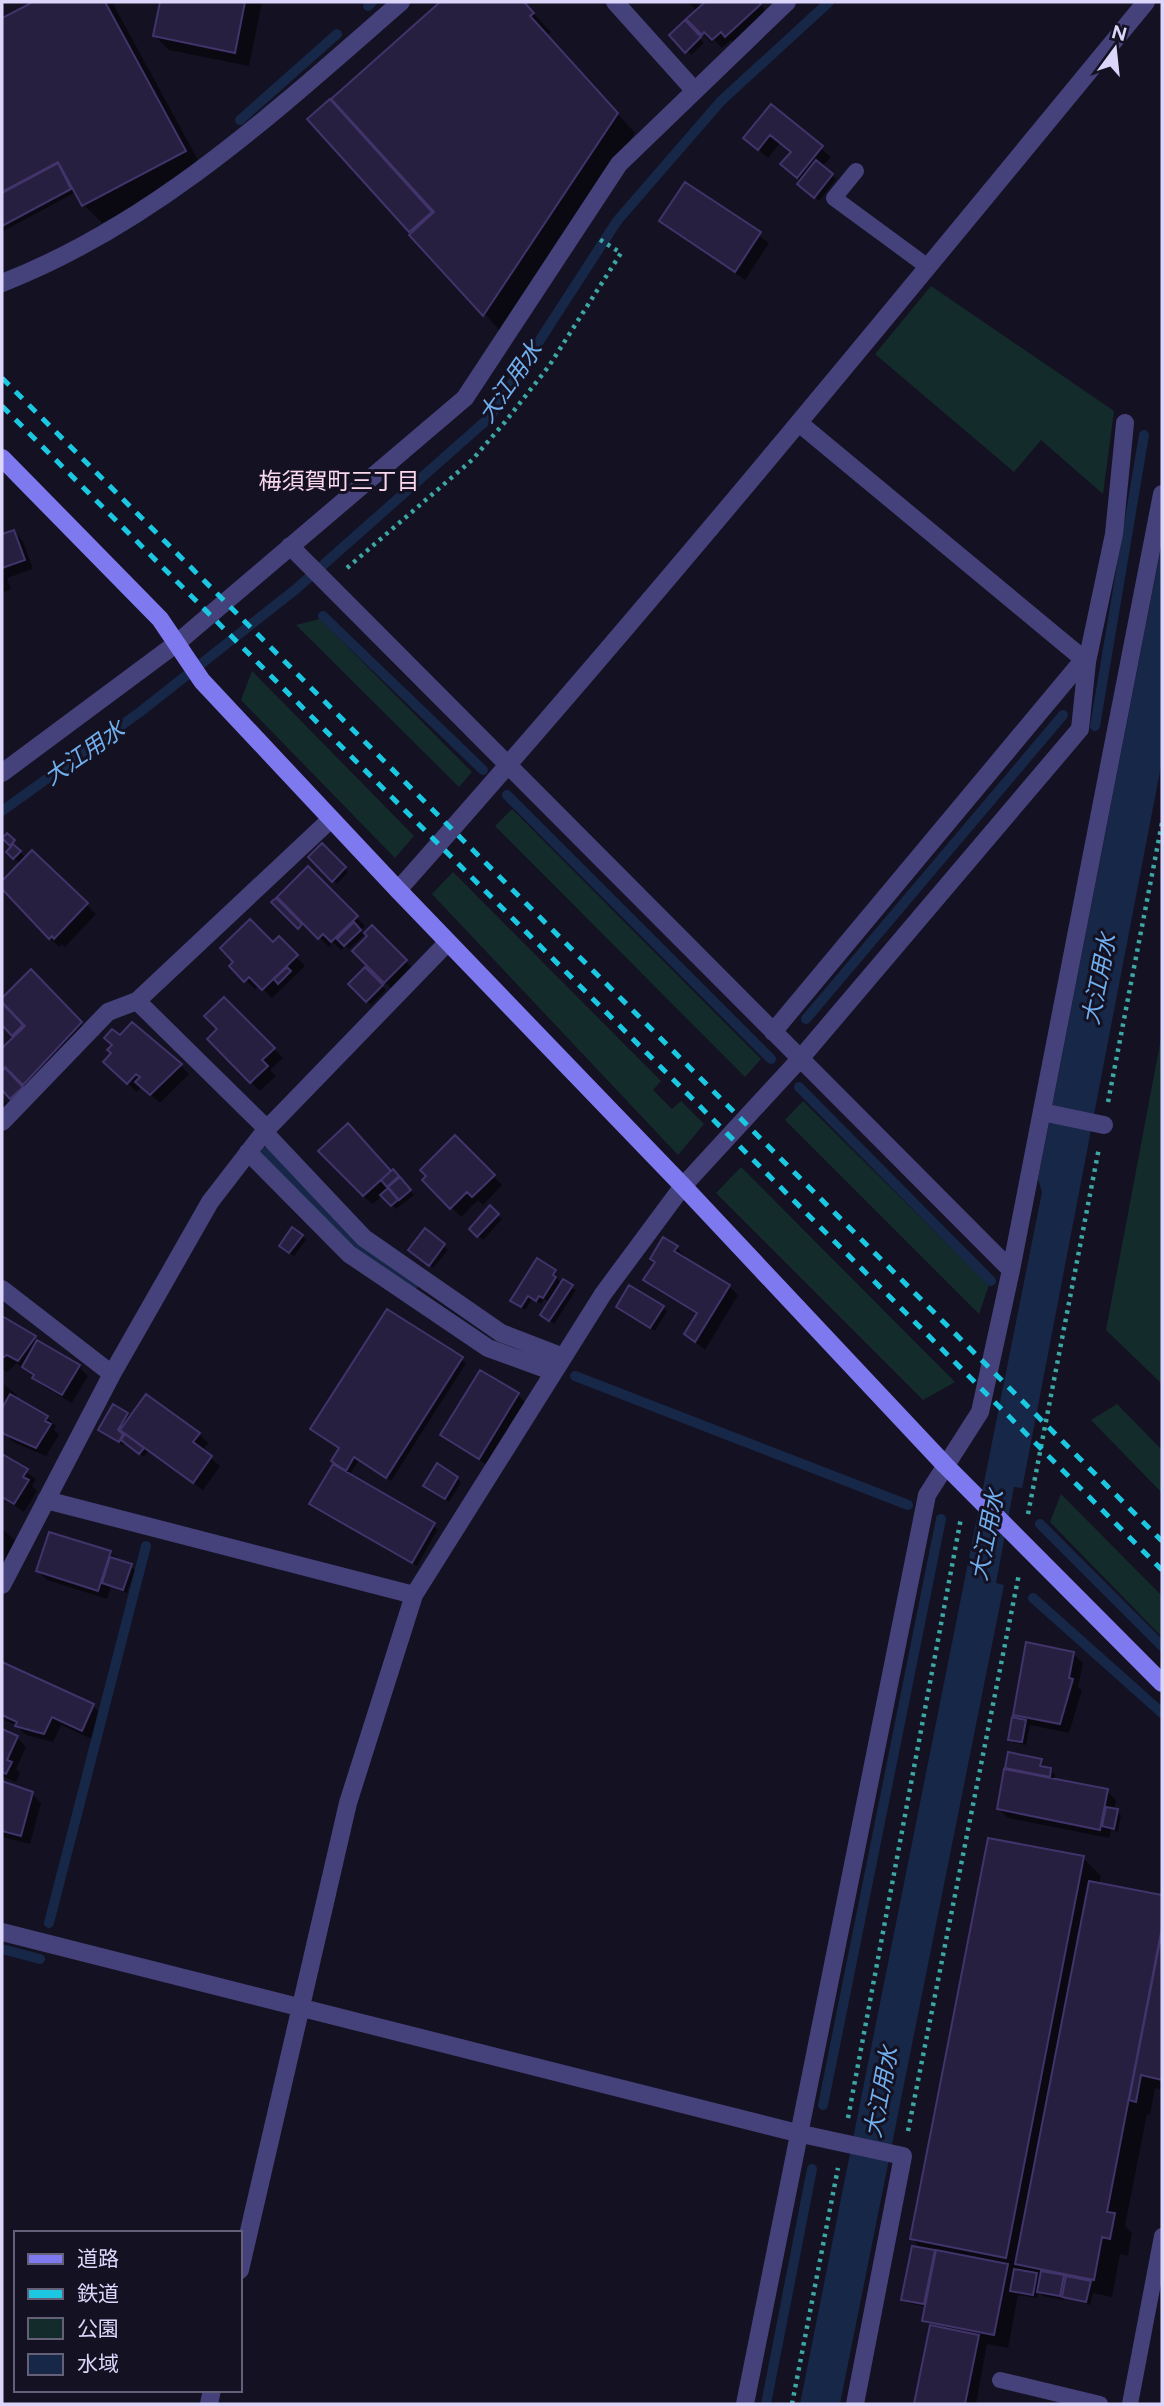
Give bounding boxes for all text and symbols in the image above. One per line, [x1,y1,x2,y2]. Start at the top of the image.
north arrow [1080,14,1150,84]
text: N [1109,20,1129,46]
water label: 大江用水 [472,334,550,428]
district label: 梅須賀町三丁目 [259,467,420,495]
water label: 大江用水 [38,713,132,791]
water label: 大江用水 [1076,928,1122,1027]
water label: 大江用水 [964,1484,1010,1583]
water label: 大江用水 [858,2041,904,2140]
legend [14,2231,242,2392]
text: 道路 [77,2246,119,2271]
text: 鉄道 [77,2281,119,2306]
text: 公園 [77,2316,119,2341]
text: 水域 [77,2351,119,2376]

